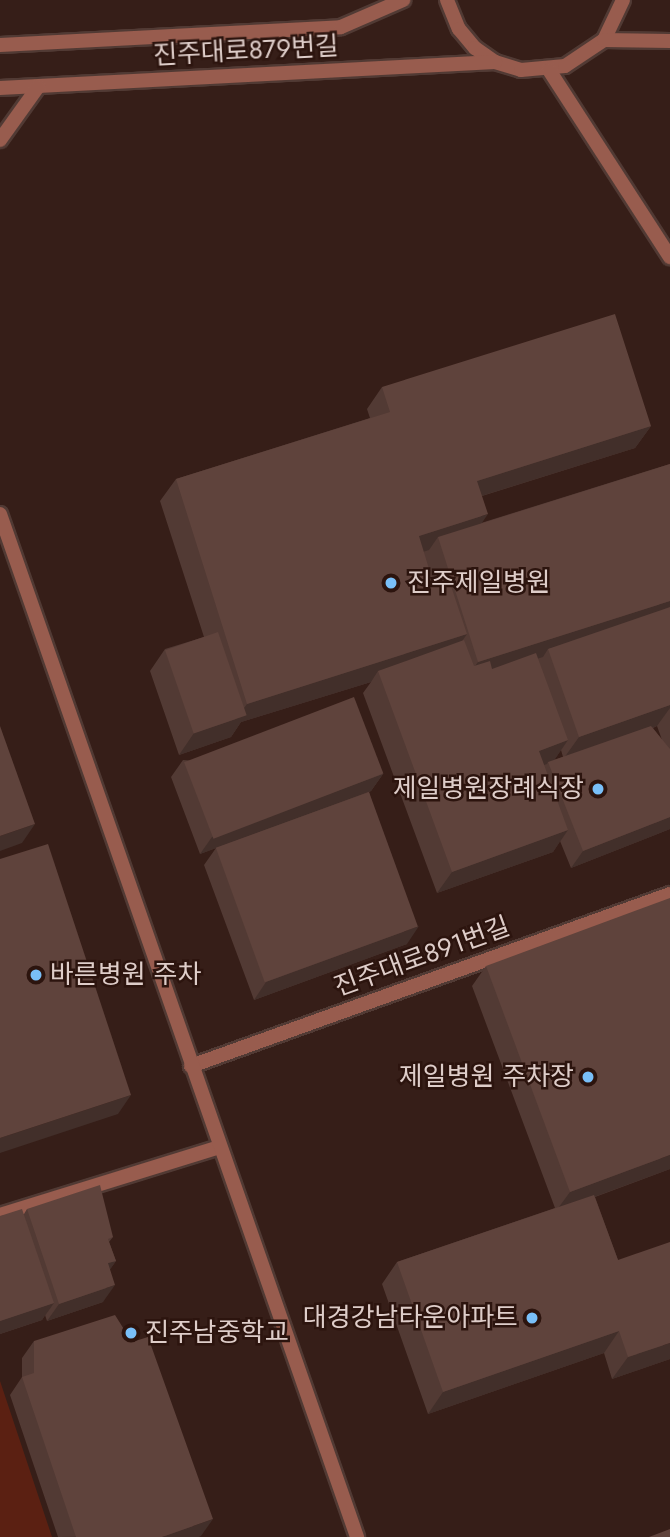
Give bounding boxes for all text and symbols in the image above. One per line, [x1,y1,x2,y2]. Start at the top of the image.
street label: 진주대로879번길 [152,31,340,71]
place label: 진주제일병원 [407,567,551,599]
marker: 진주제일병원 [381,573,401,593]
place label: 제일병원장례식장 [393,773,584,805]
marker: 제일병원장례식장 [590,781,606,797]
street label: 진주대로891번길 [330,911,514,1003]
place label: 바른병원 주차 [50,959,201,991]
marker: 바른병원 주차 [28,967,44,983]
place label: 제일병원 주차장 [399,1061,574,1093]
marker: 제일병원 주차장 [580,1069,596,1085]
place label: 대경강남타운아파트 [303,1302,518,1334]
marker: 대경강남타운아파트 [524,1310,540,1326]
place label: 진주남중학교 [145,1317,289,1349]
marker: 진주남중학교 [123,1325,139,1341]

